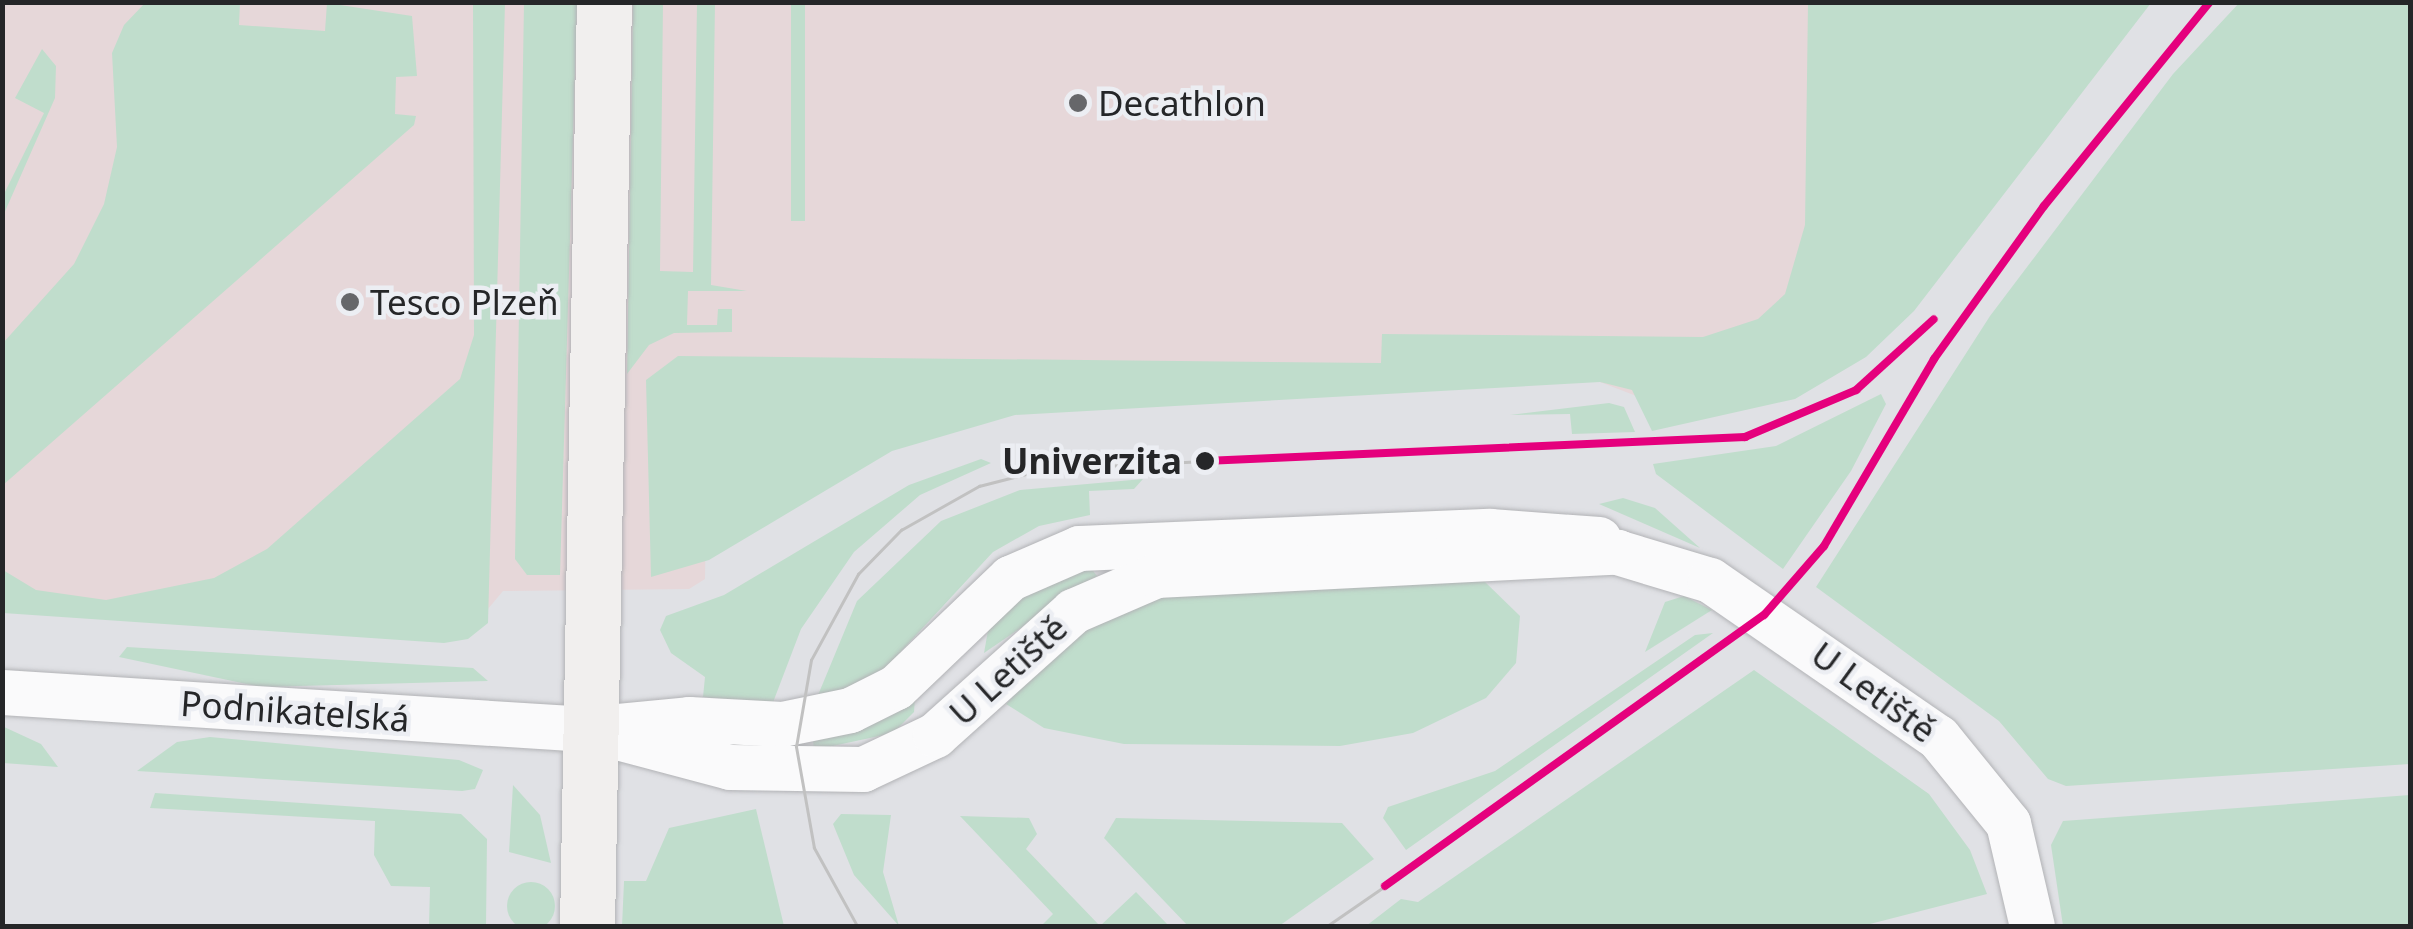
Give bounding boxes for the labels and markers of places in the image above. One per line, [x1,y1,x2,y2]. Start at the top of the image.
place label: Decathlon [1098,82,1266,124]
marker: Decathlon [1067,92,1089,114]
place label: Tesco Plzeň [370,281,559,323]
marker: Tesco Plzeň [339,291,361,313]
place label: Univerzita [1002,440,1182,482]
marker: Univerzita [1192,448,1218,474]

